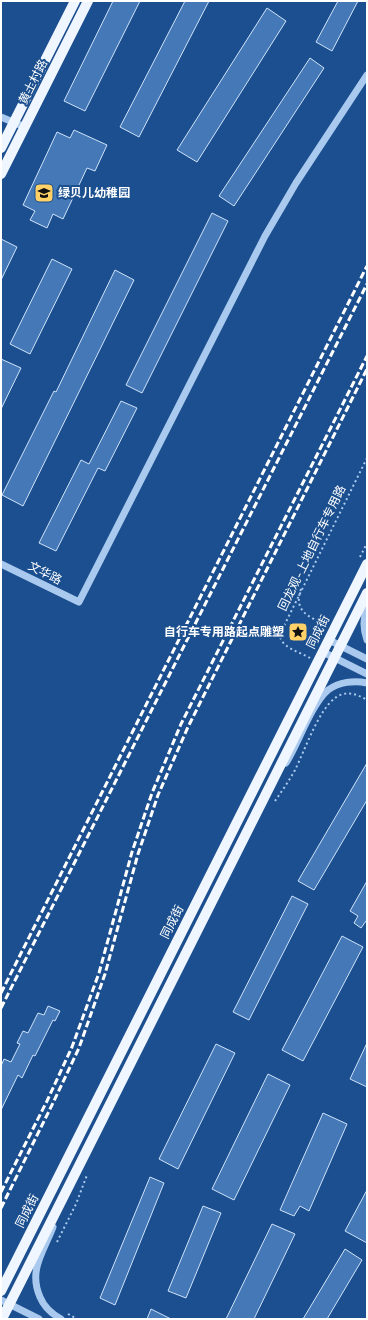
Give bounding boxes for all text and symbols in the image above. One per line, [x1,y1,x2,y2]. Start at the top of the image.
street label: 黄土村路 [16,57,50,107]
school or university icon: 绿贝儿幼稚园 [33,182,55,204]
place label: 绿贝儿幼稚园 [58,186,130,200]
street label: 回龙观-上地自行车专用路 [275,483,349,613]
street label: 文华路 [26,559,64,587]
street label: 同成街 [304,613,332,651]
place icon: 自行车专用路起点雕塑 [287,621,309,643]
place label: 自行车专用路起点雕塑 [164,625,284,639]
street label: 同成街 [158,903,186,941]
street label: 同成街 [13,1192,41,1230]

